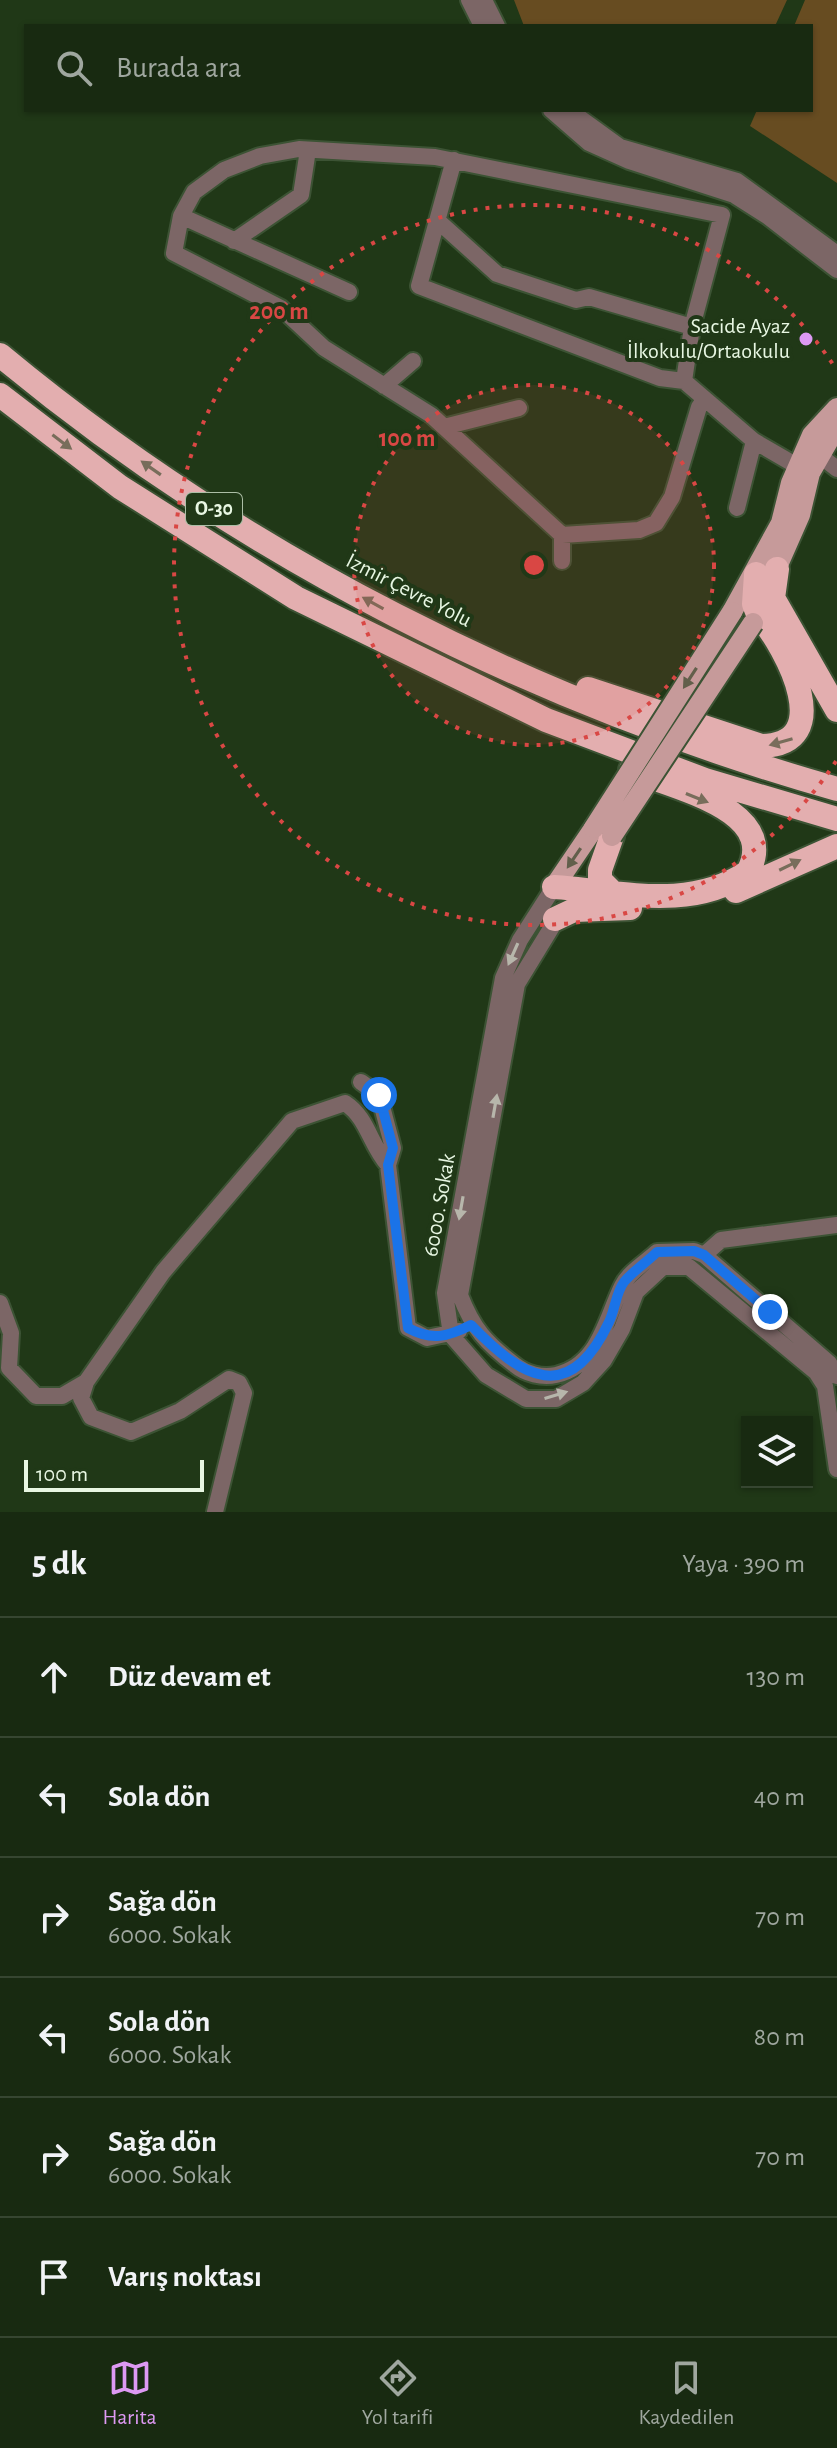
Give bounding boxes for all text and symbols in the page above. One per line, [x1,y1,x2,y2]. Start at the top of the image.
search box [24,24,813,112]
icon: search [52,46,96,90]
text: Burada ara [116,53,242,83]
text: 200 m [249,300,309,324]
place label: Sacide Ayaz İlkokulu/Ortaokulu [627,315,790,362]
marker: Sacide Ayaz İlkokulu/Ortaokulu [797,330,815,348]
text: 100 m [379,427,435,451]
one-way arrow [52,434,72,450]
one-way arrow [140,461,161,476]
road number: O-30 [186,493,242,525]
street label: İzmir Çevre Yolu [343,549,475,631]
centre of rings [520,551,548,579]
one-way arrow [362,596,384,610]
one-way arrow [684,667,698,689]
one-way arrow [768,737,793,749]
one-way arrow [685,791,709,804]
one-way arrow [567,847,581,869]
one-way arrow [778,858,801,872]
one-way arrow [507,942,520,966]
route start [361,1077,397,1113]
one-way arrow [490,1093,502,1118]
street label: 6000. Sokak [419,1152,459,1258]
one-way arrow [454,1196,467,1221]
route end [752,1294,788,1330]
one-way arrow [544,1388,568,1401]
map controls [741,1416,813,1488]
button: layers [741,1416,813,1488]
scale bar [24,1456,204,1492]
text: 100 m [36,1463,88,1485]
text: 5 dk [32,1547,87,1581]
text: Yaya · 390 m [682,1551,805,1577]
icon: ahead [32,1655,76,1699]
text: Düz devam et [108,1662,271,1692]
text: 130 m [747,1664,805,1690]
icon: left [32,1775,76,1819]
text: Sola dön [108,1782,210,1812]
text: 40 m [754,1784,805,1810]
text: Sağa dön [108,1887,217,1917]
icon: right [32,1895,76,1939]
text: 70 m [755,1904,805,1930]
text: 6000. Sokak [108,1922,231,1948]
text: Sola dön [108,2007,210,2037]
icon: left [32,2015,76,2059]
text: 80 m [754,2024,805,2050]
text: 6000. Sokak [108,2042,231,2068]
text: Sağa dön [108,2127,217,2157]
icon: right [32,2135,76,2179]
text: 70 m [755,2144,805,2170]
text: 6000. Sokak [108,2162,231,2188]
icon: arrive [32,2255,76,2299]
text: Varış noktası [108,2262,262,2292]
tab: Harita [103,2356,157,2430]
tab: Yol tarifi [362,2356,433,2430]
tab: Kaydedilen [638,2356,734,2430]

